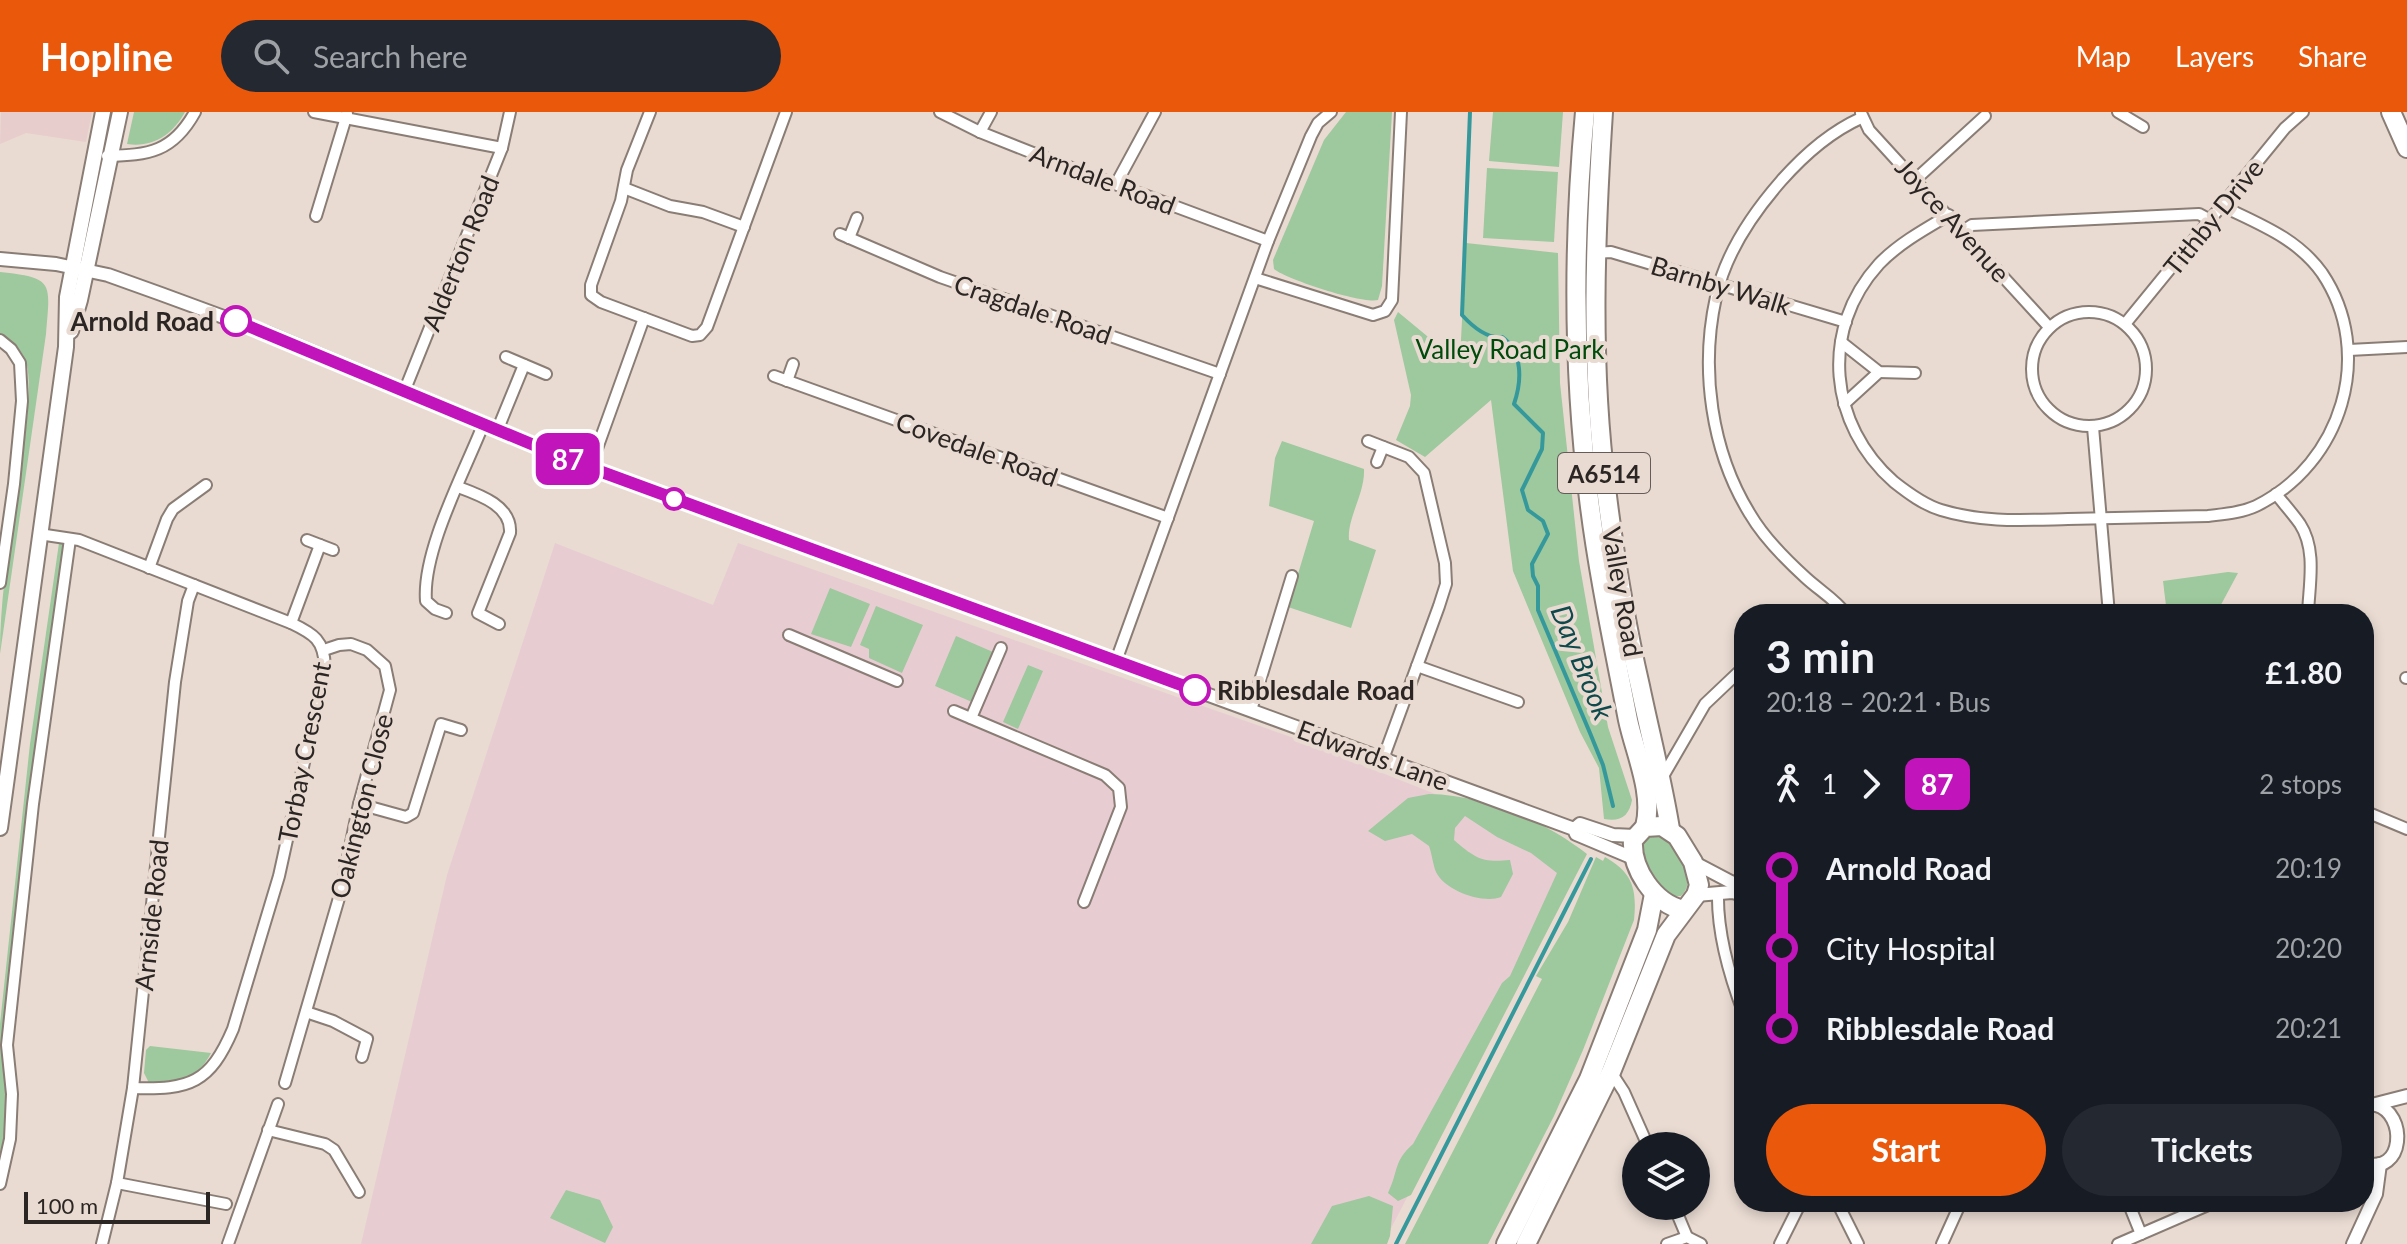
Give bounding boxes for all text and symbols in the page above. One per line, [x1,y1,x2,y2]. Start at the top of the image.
search box [221,20,781,92]
text: Hopline [40,33,173,79]
icon: search [249,34,293,78]
text: Search here [313,38,468,74]
text: Map [2076,39,2131,73]
text: Layers [2175,39,2254,73]
text: Share [2298,39,2367,73]
street label: Arndale Road [1026,137,1180,221]
street label: Joyce Avenue [1889,151,2017,289]
street label: Tithby Drive [2156,152,2270,282]
street label: Alderton Road [414,171,506,335]
street label: Barnby Walk [1647,249,1796,322]
street label: Cragdale Road [950,267,1116,351]
place label: Arnold Road [69,305,214,337]
marker: Arnold Road [221,306,251,336]
park label: Valley Road Park [1416,333,1605,365]
street label: Covedale Road [892,405,1062,493]
line badge: 87 [532,433,604,485]
text: 87 [552,442,584,476]
road number: A6514 [1558,453,1650,493]
unlabelled marker [663,488,685,510]
street label: Valley Road [1596,525,1650,659]
water label: Day Brook [1545,599,1622,725]
text: 3 min [1766,630,1875,682]
text: £1.80 [2265,654,2342,690]
street label: Torbay Crescent [271,658,337,845]
place label: Ribblesdale Road [1217,674,1415,706]
marker: Ribblesdale Road [1180,675,1210,705]
text: 20:18 – 20:21 · Bus [1766,686,1990,718]
street label: Oakington Close [323,710,399,902]
street label: Edwards Lane [1293,713,1453,797]
icon: walk [1766,762,1810,806]
icon: forward [1849,762,1893,806]
text: 87 [1921,767,1954,801]
text: 1 [1822,768,1837,800]
text: 2 stops [2259,768,2342,800]
street label: Arnside Road [127,838,175,992]
text: Arnold Road [1826,850,1992,886]
text: 20:19 [2275,852,2342,884]
text: City Hospital [1826,930,1996,966]
text: 20:20 [2275,932,2342,964]
text: Ribblesdale Road [1826,1010,2054,1046]
text: 20:21 [2275,1012,2342,1044]
button: Start [1766,1104,2046,1196]
button: Tickets [2062,1104,2342,1196]
map controls [1622,1132,1710,1220]
button: layers [1622,1132,1710,1220]
scale bar [24,1188,210,1224]
text: 100 m [36,1192,98,1219]

